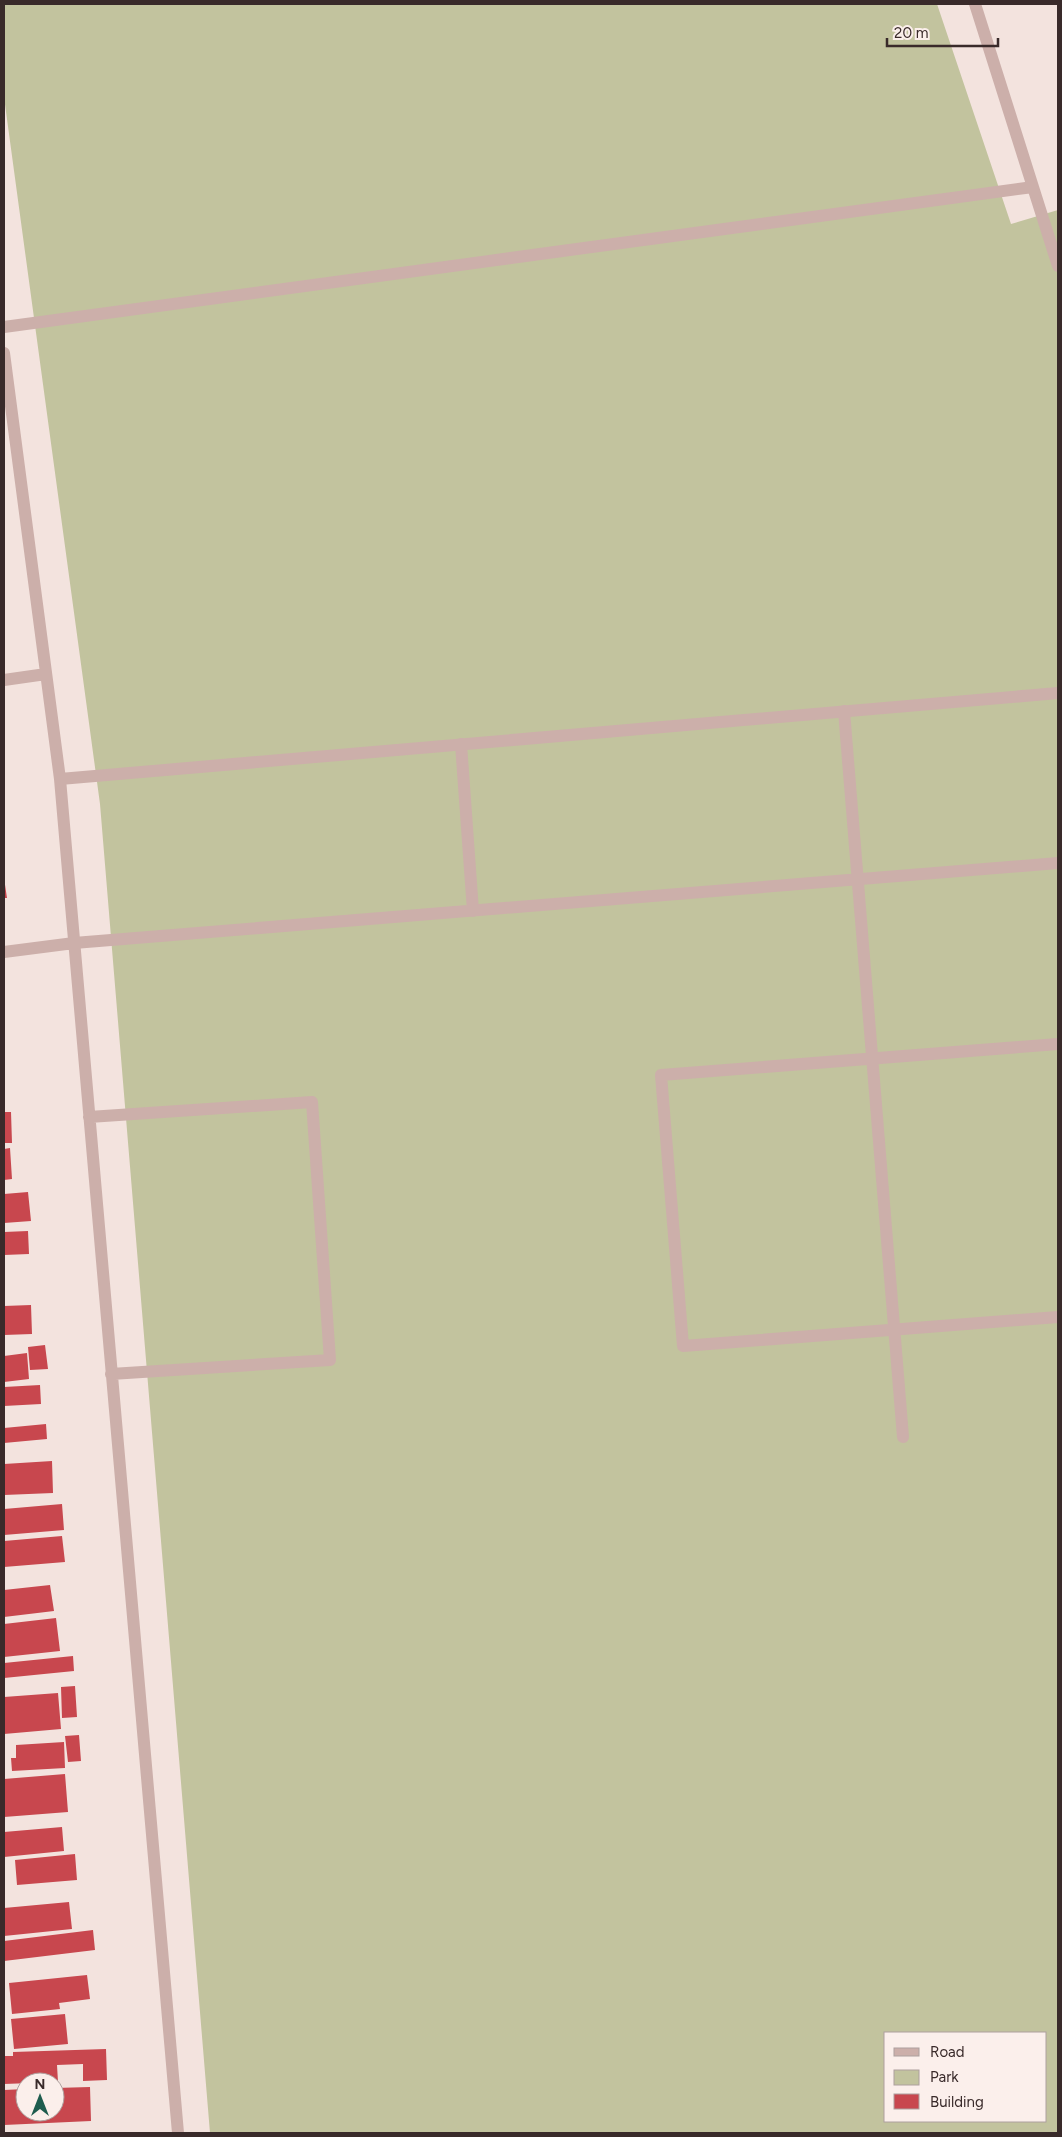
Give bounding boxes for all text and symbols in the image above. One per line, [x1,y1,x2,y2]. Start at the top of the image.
scale bar [887,15,998,47]
text: 20 m [894,24,928,42]
legend [884,2032,1047,2122]
text: Road [930,2043,965,2061]
text: Park [930,2068,959,2086]
north arrow [15,2072,65,2122]
text: N [35,2076,45,2093]
text: Building [930,2093,984,2111]

